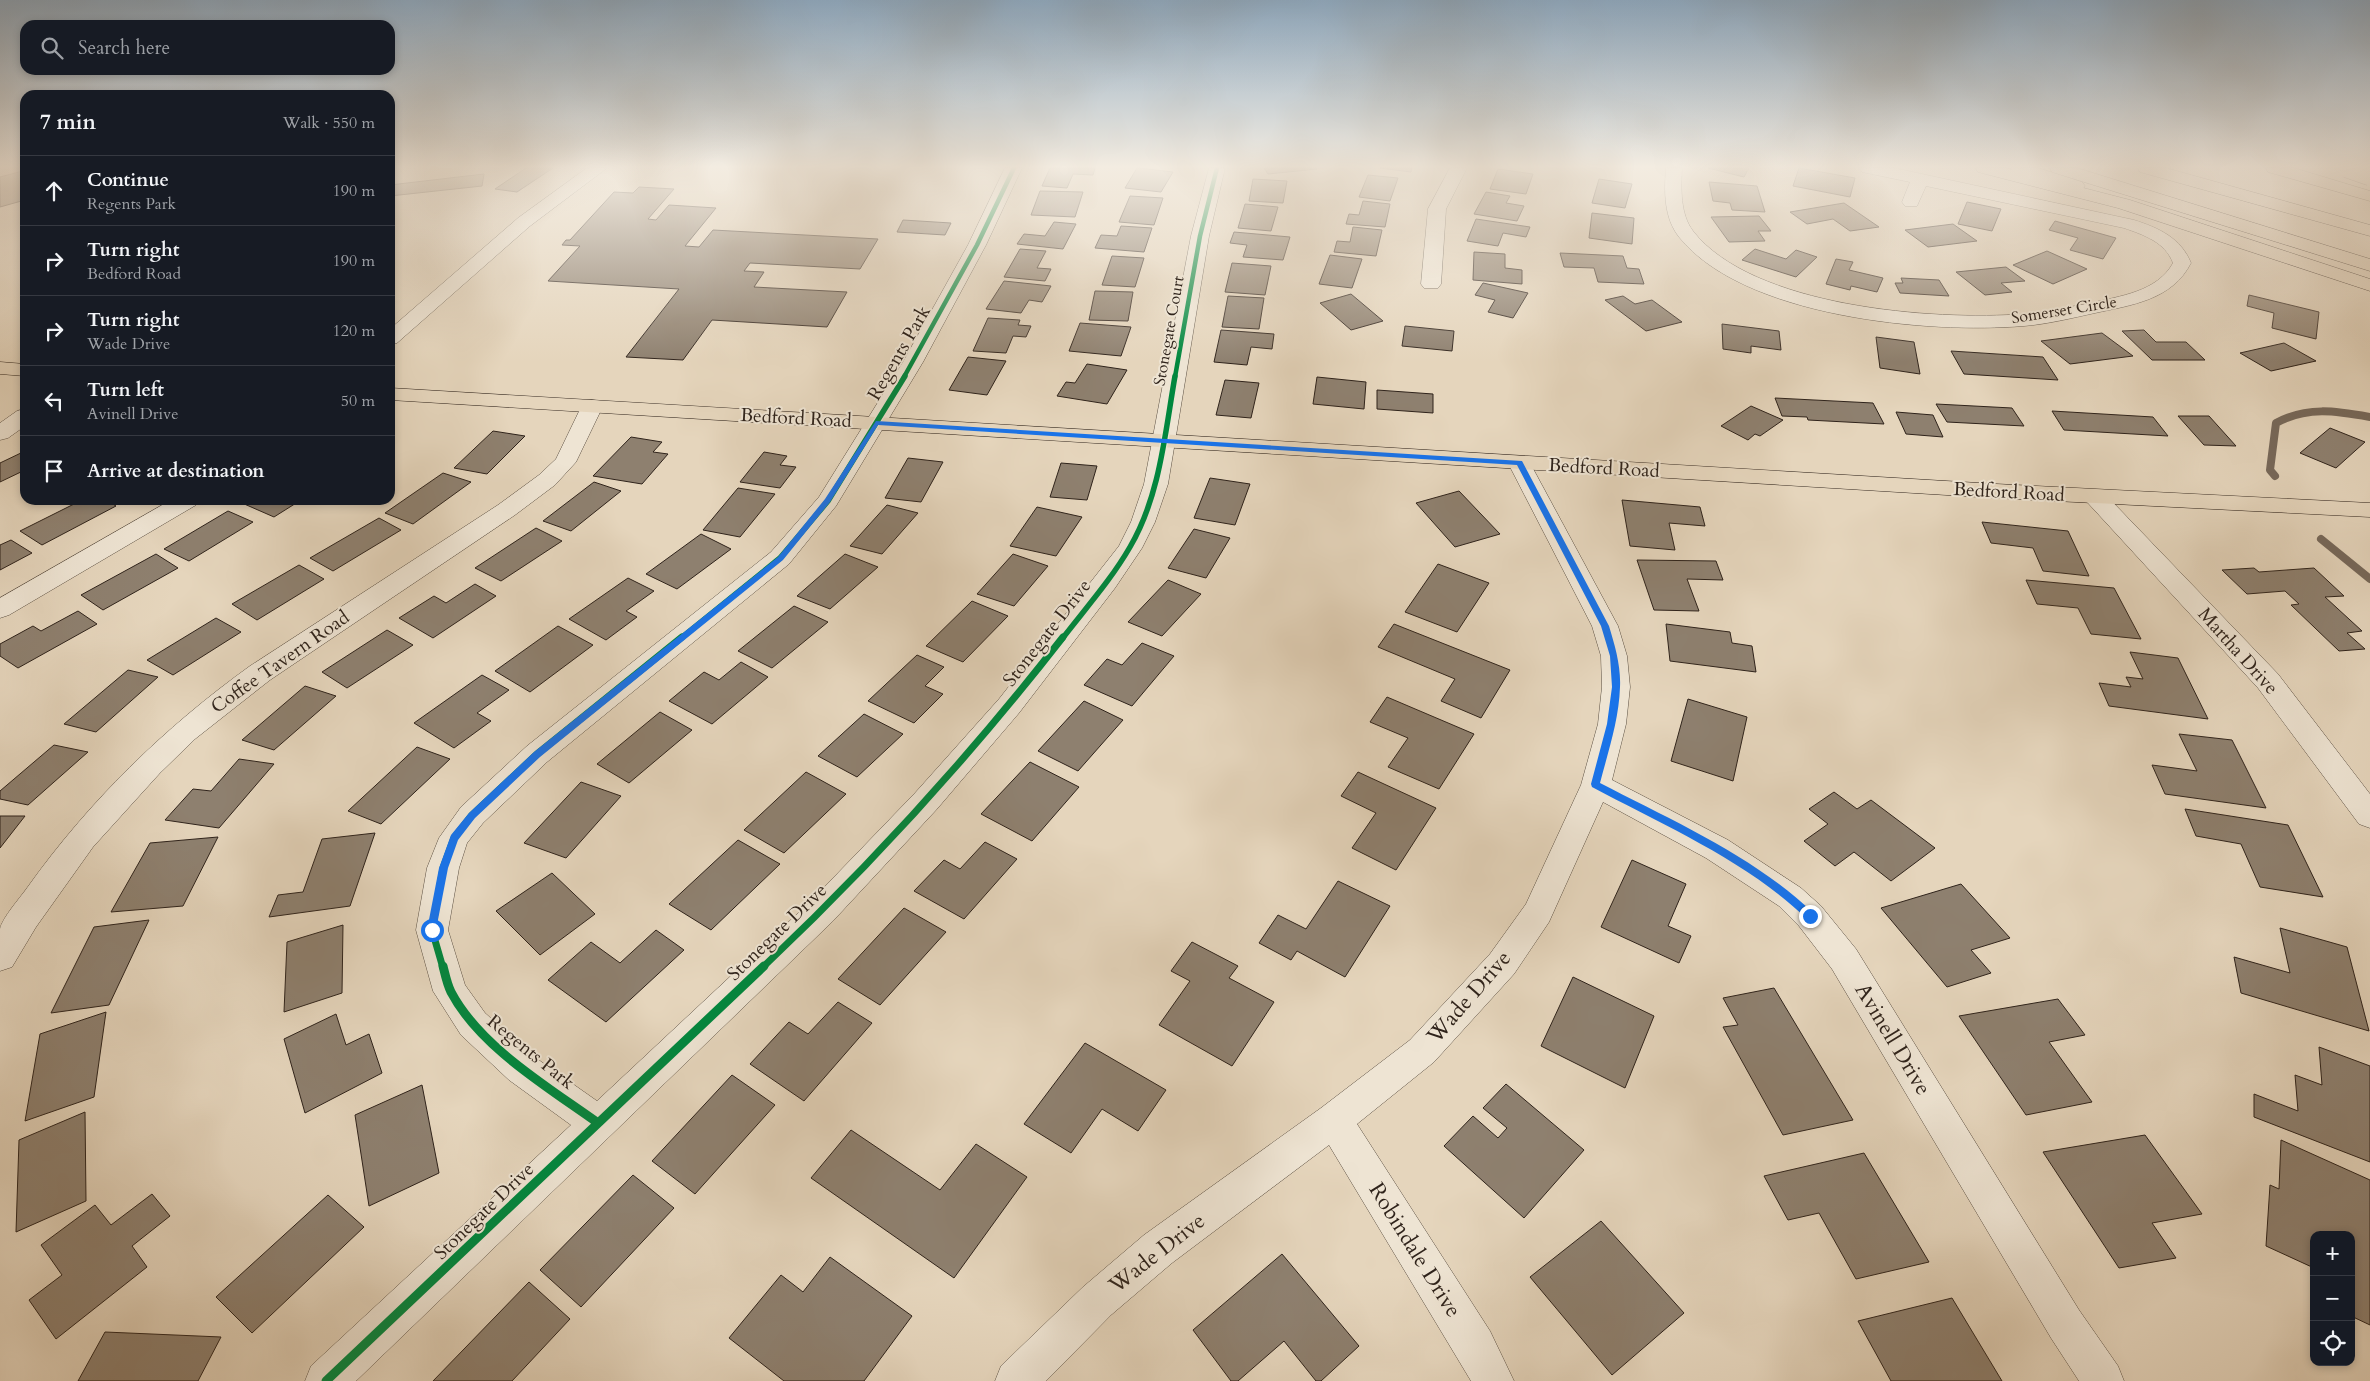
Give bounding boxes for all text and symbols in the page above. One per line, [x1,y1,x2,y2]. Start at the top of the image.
search box [20,20,395,75]
icon: search [38,34,66,62]
text: Search here [78,35,170,61]
text: 7 min [40,108,96,137]
text: Walk · 550 m [283,112,375,134]
text: Continue [87,167,169,193]
icon: ahead [40,177,68,205]
text: 190 m [333,180,375,202]
text: Regents Park [87,193,176,215]
text: Turn right [87,237,179,263]
icon: right [40,247,68,275]
text: 190 m [333,250,375,272]
text: Bedford Road [87,263,181,285]
street label: Stonegate Court [1149,274,1189,388]
street label: Somerset Circle [2010,291,2118,329]
street label: Regents Park [861,300,937,405]
text: Turn right [87,307,179,333]
icon: right [40,317,68,345]
text: 120 m [333,320,375,342]
text: Wade Drive [87,333,170,355]
text: Turn left [87,377,164,403]
icon: left [40,387,68,415]
text: 50 m [341,390,375,412]
street label: Bedford Road [740,402,852,434]
text: Avinell Drive [87,403,178,425]
street label: Bedford Road [1548,452,1660,484]
icon: arrive [40,457,68,485]
text: Arrive at destination [87,458,264,484]
street label: Bedford Road [1953,476,2065,508]
street label: Stonegate Drive [997,574,1097,692]
street label: Martha Drive [2192,602,2284,700]
street label: Coffee Tavern Road [206,604,354,720]
street label: Stonegate Drive [721,878,833,986]
route end [1799,905,1822,928]
route start [421,919,444,942]
street label: Wade Drive [1419,944,1518,1051]
street label: Avinell Drive [1848,977,1938,1101]
street label: Regents Park [482,1009,581,1096]
street label: Stonegate Drive [428,1157,540,1265]
street label: Robindale Drive [1362,1177,1468,1323]
street label: Wade Drive [1102,1206,1211,1301]
map controls [2310,1231,2355,1366]
button: + [2310,1231,2355,1276]
button: − [2310,1276,2355,1321]
button: locate [2310,1321,2355,1366]

